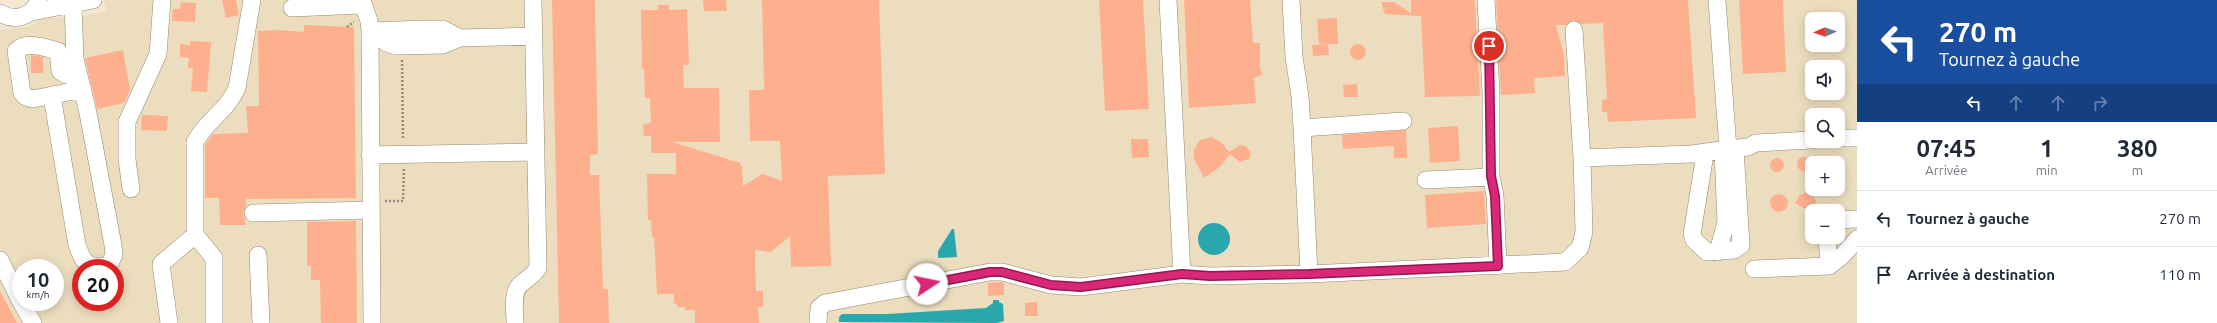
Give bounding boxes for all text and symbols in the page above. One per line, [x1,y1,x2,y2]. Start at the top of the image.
north arrow [1805,12,1845,52]
map controls [1805,12,1845,244]
icon: left [1873,16,1925,68]
text: 270 m [1939,16,2017,47]
pin [1472,29,1506,63]
icon: arrive [1478,35,1500,57]
text: Tournez à gauche [1939,49,2080,69]
button: sound [1805,60,1845,100]
icon: left [1963,92,1985,114]
icon: ahead [2005,92,2027,114]
icon: ahead [2047,92,2069,114]
icon: right [2089,92,2111,114]
button: search [1805,108,1845,148]
text: 07:45 [1916,135,1976,162]
text: 1 [2040,135,2053,162]
text: 380 [2117,135,2158,162]
button: + [1805,156,1845,196]
text: Arrivée [1925,163,1967,177]
text: min [2036,163,2058,177]
text: m [2132,163,2143,177]
button: − [1805,204,1845,244]
icon: left [1873,208,1895,230]
text: Tournez à gauche [1907,210,2030,227]
text: 270 m [2159,210,2201,227]
speed limit sign: 20 [72,259,124,311]
position arrow [906,263,948,305]
icon: arrive [1873,264,1895,286]
text: Arrivée à destination [1907,266,2055,283]
text: 110 m [2159,266,2201,283]
text: 10 [27,268,49,291]
text: km/h [26,289,50,300]

